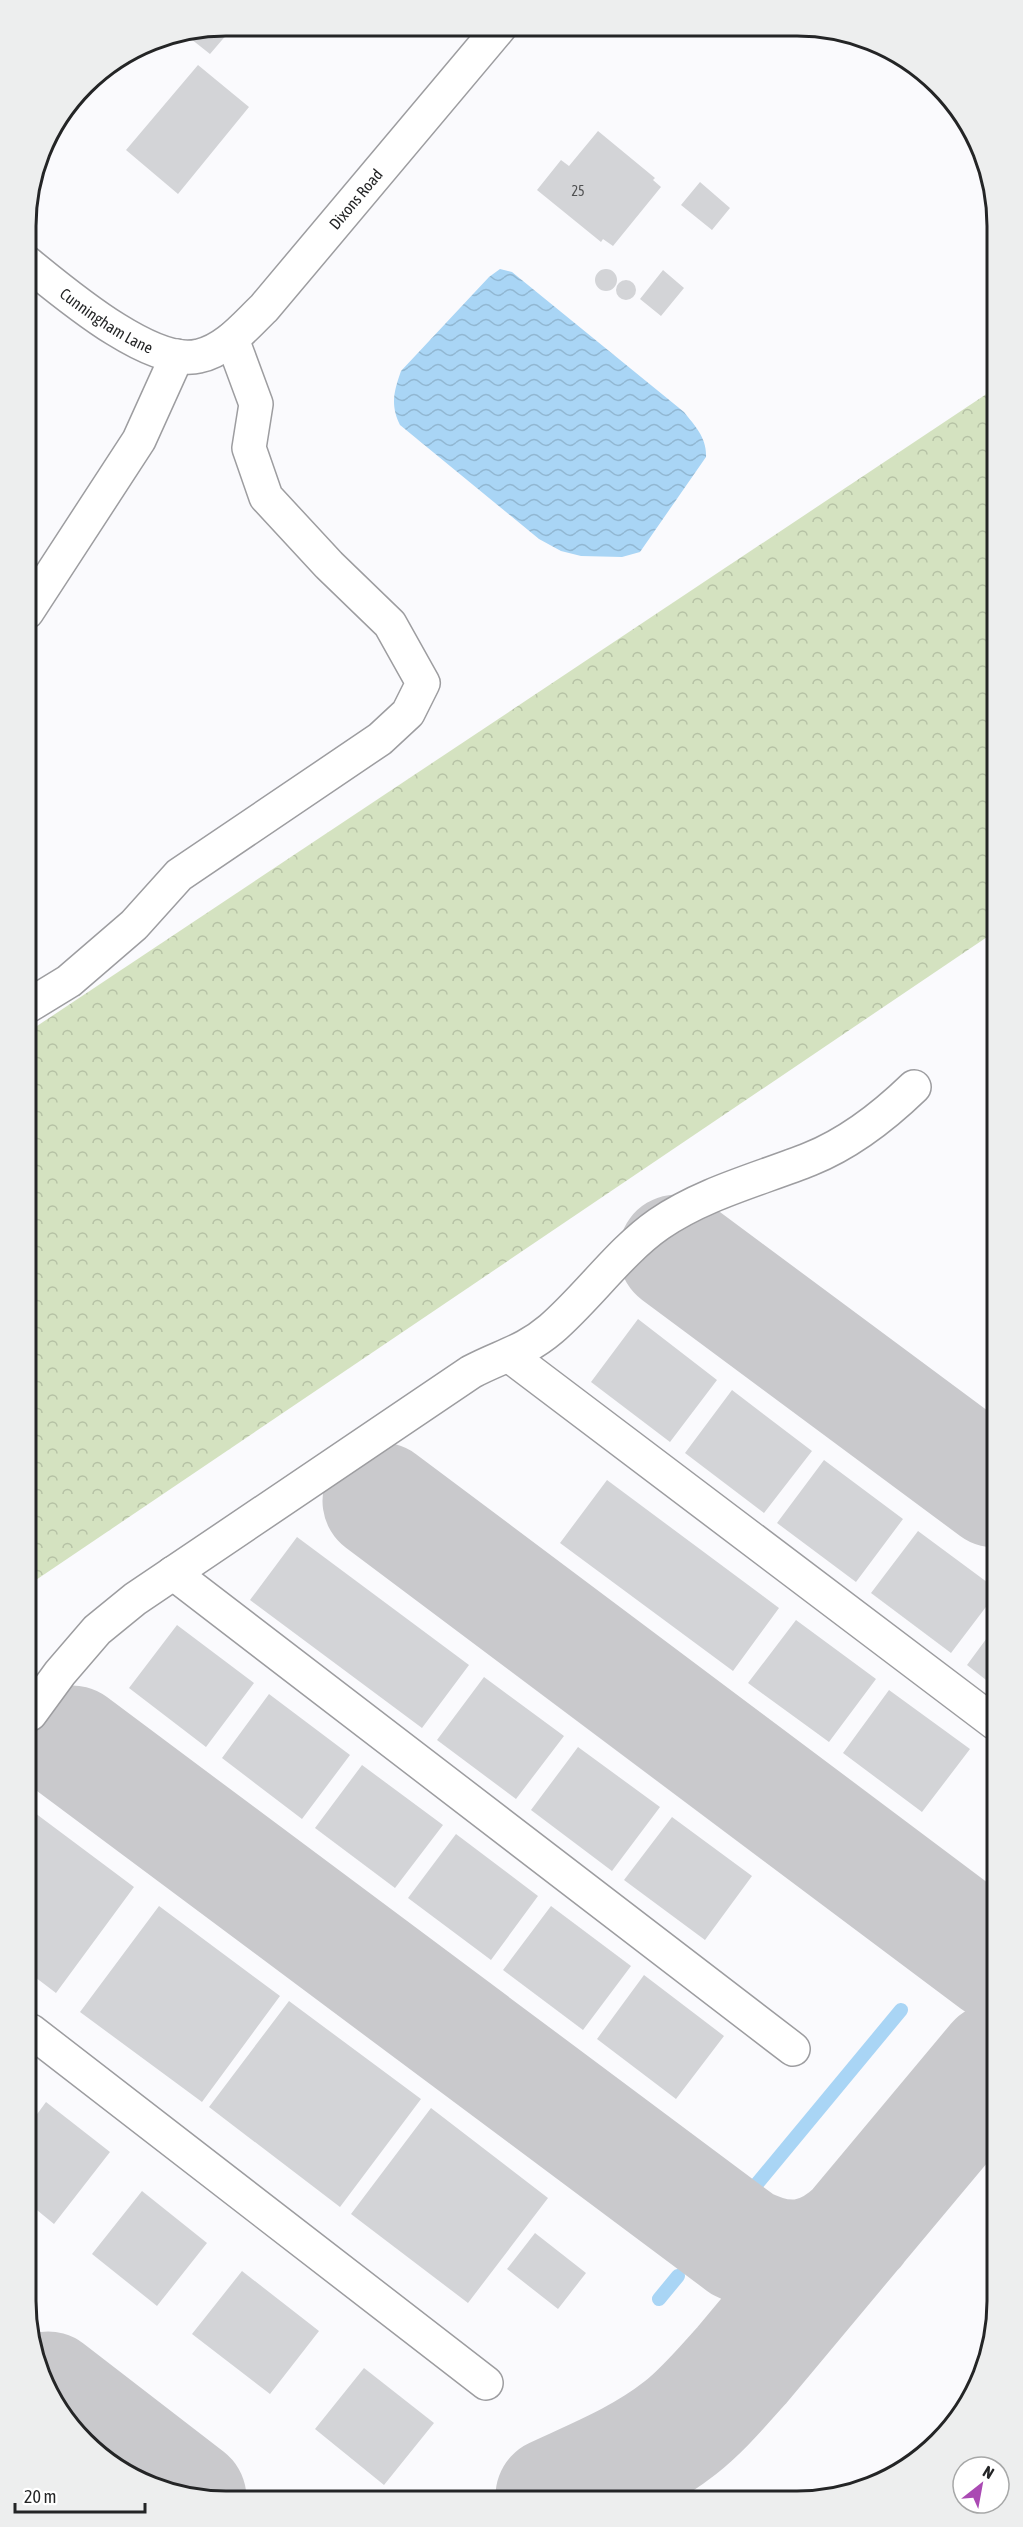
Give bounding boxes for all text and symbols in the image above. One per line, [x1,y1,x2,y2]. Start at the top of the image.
street label: Dixons Road [325,165,386,233]
house number: 25 [571,183,585,199]
street label: Cunningham Lane [57,284,156,357]
north arrow [951,2455,1011,2515]
text: N [980,2462,997,2482]
scale bar [15,2476,146,2514]
text: 20 m [24,2486,56,2507]

